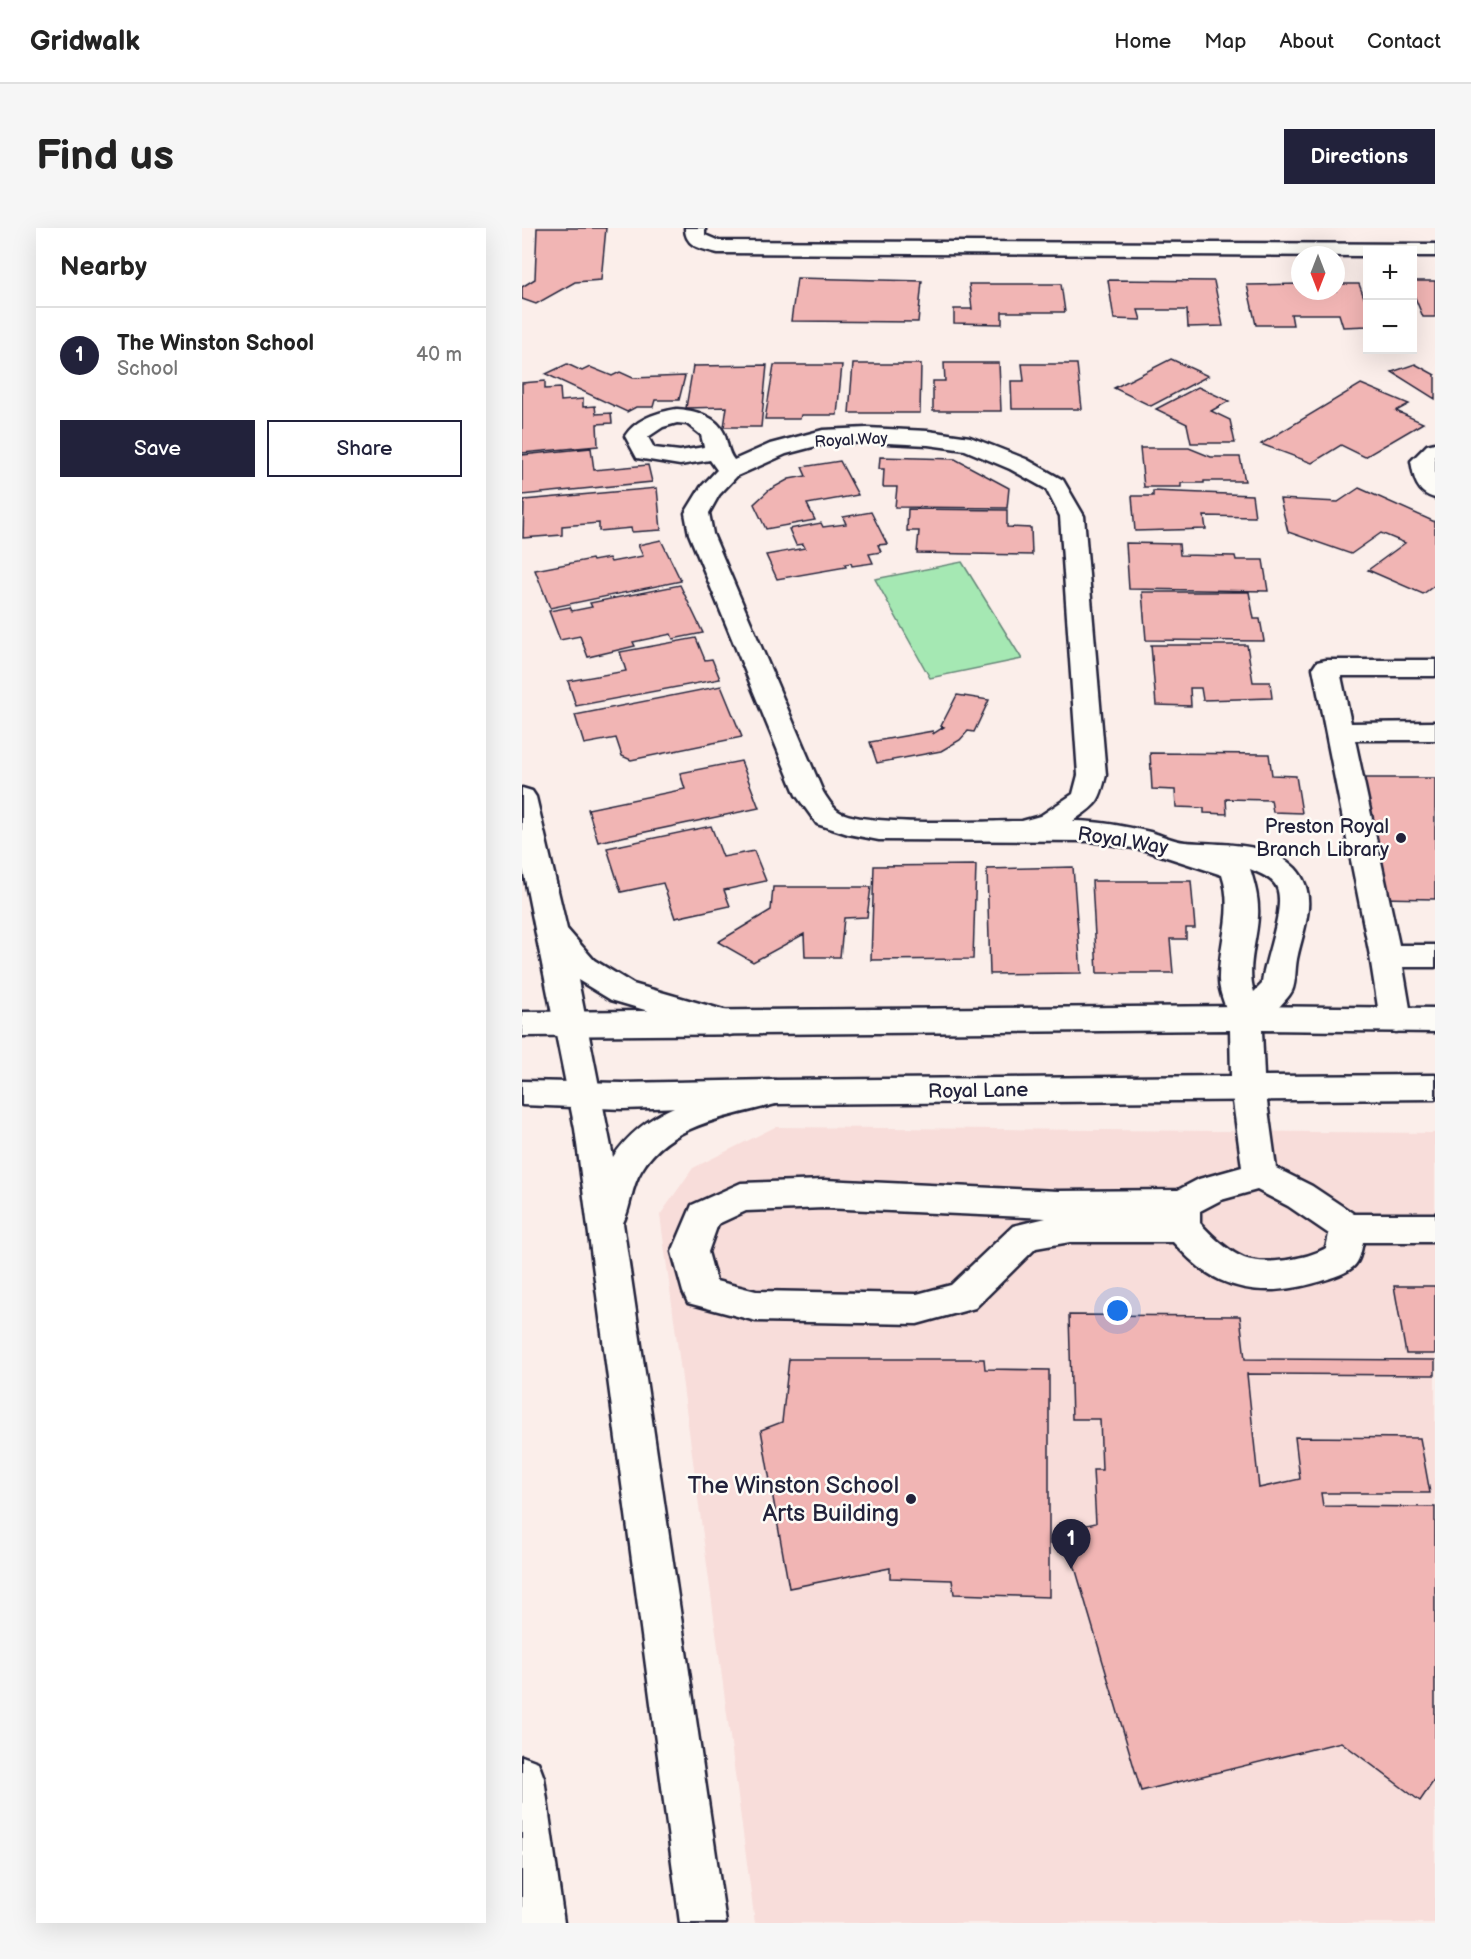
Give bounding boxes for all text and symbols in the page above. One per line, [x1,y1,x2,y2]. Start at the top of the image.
text: Gridwalk [30,25,140,58]
text: Home [1114,29,1171,54]
text: Map [1204,29,1246,54]
text: About [1279,29,1334,54]
text: Contact [1367,29,1441,54]
button: Directions [1284,129,1435,184]
text: Find us [36,131,174,182]
north arrow [1291,246,1345,300]
map controls [1363,246,1417,354]
button: + [1363,246,1417,300]
text: Nearby [60,252,147,283]
button: − [1363,300,1417,354]
text: The Winston School [117,330,314,357]
text: 1 [75,343,84,367]
text: 40 m [416,343,462,367]
text: School [117,357,178,381]
button: Save [60,420,255,477]
button: Share [267,420,462,477]
street label: Royal Way [814,429,889,452]
place label: Preston Royal Branch Library [1256,815,1389,862]
street label: Royal Way [1076,822,1170,860]
marker: Preston Royal Branch Library [1394,831,1408,845]
street label: Royal Lane [928,1078,1029,1104]
your location [1103,1296,1132,1325]
place label: The Winston School Arts Building [687,1471,899,1528]
marker: The Winston School Arts Building [904,1492,918,1506]
pin: 1 [1052,1520,1090,1569]

